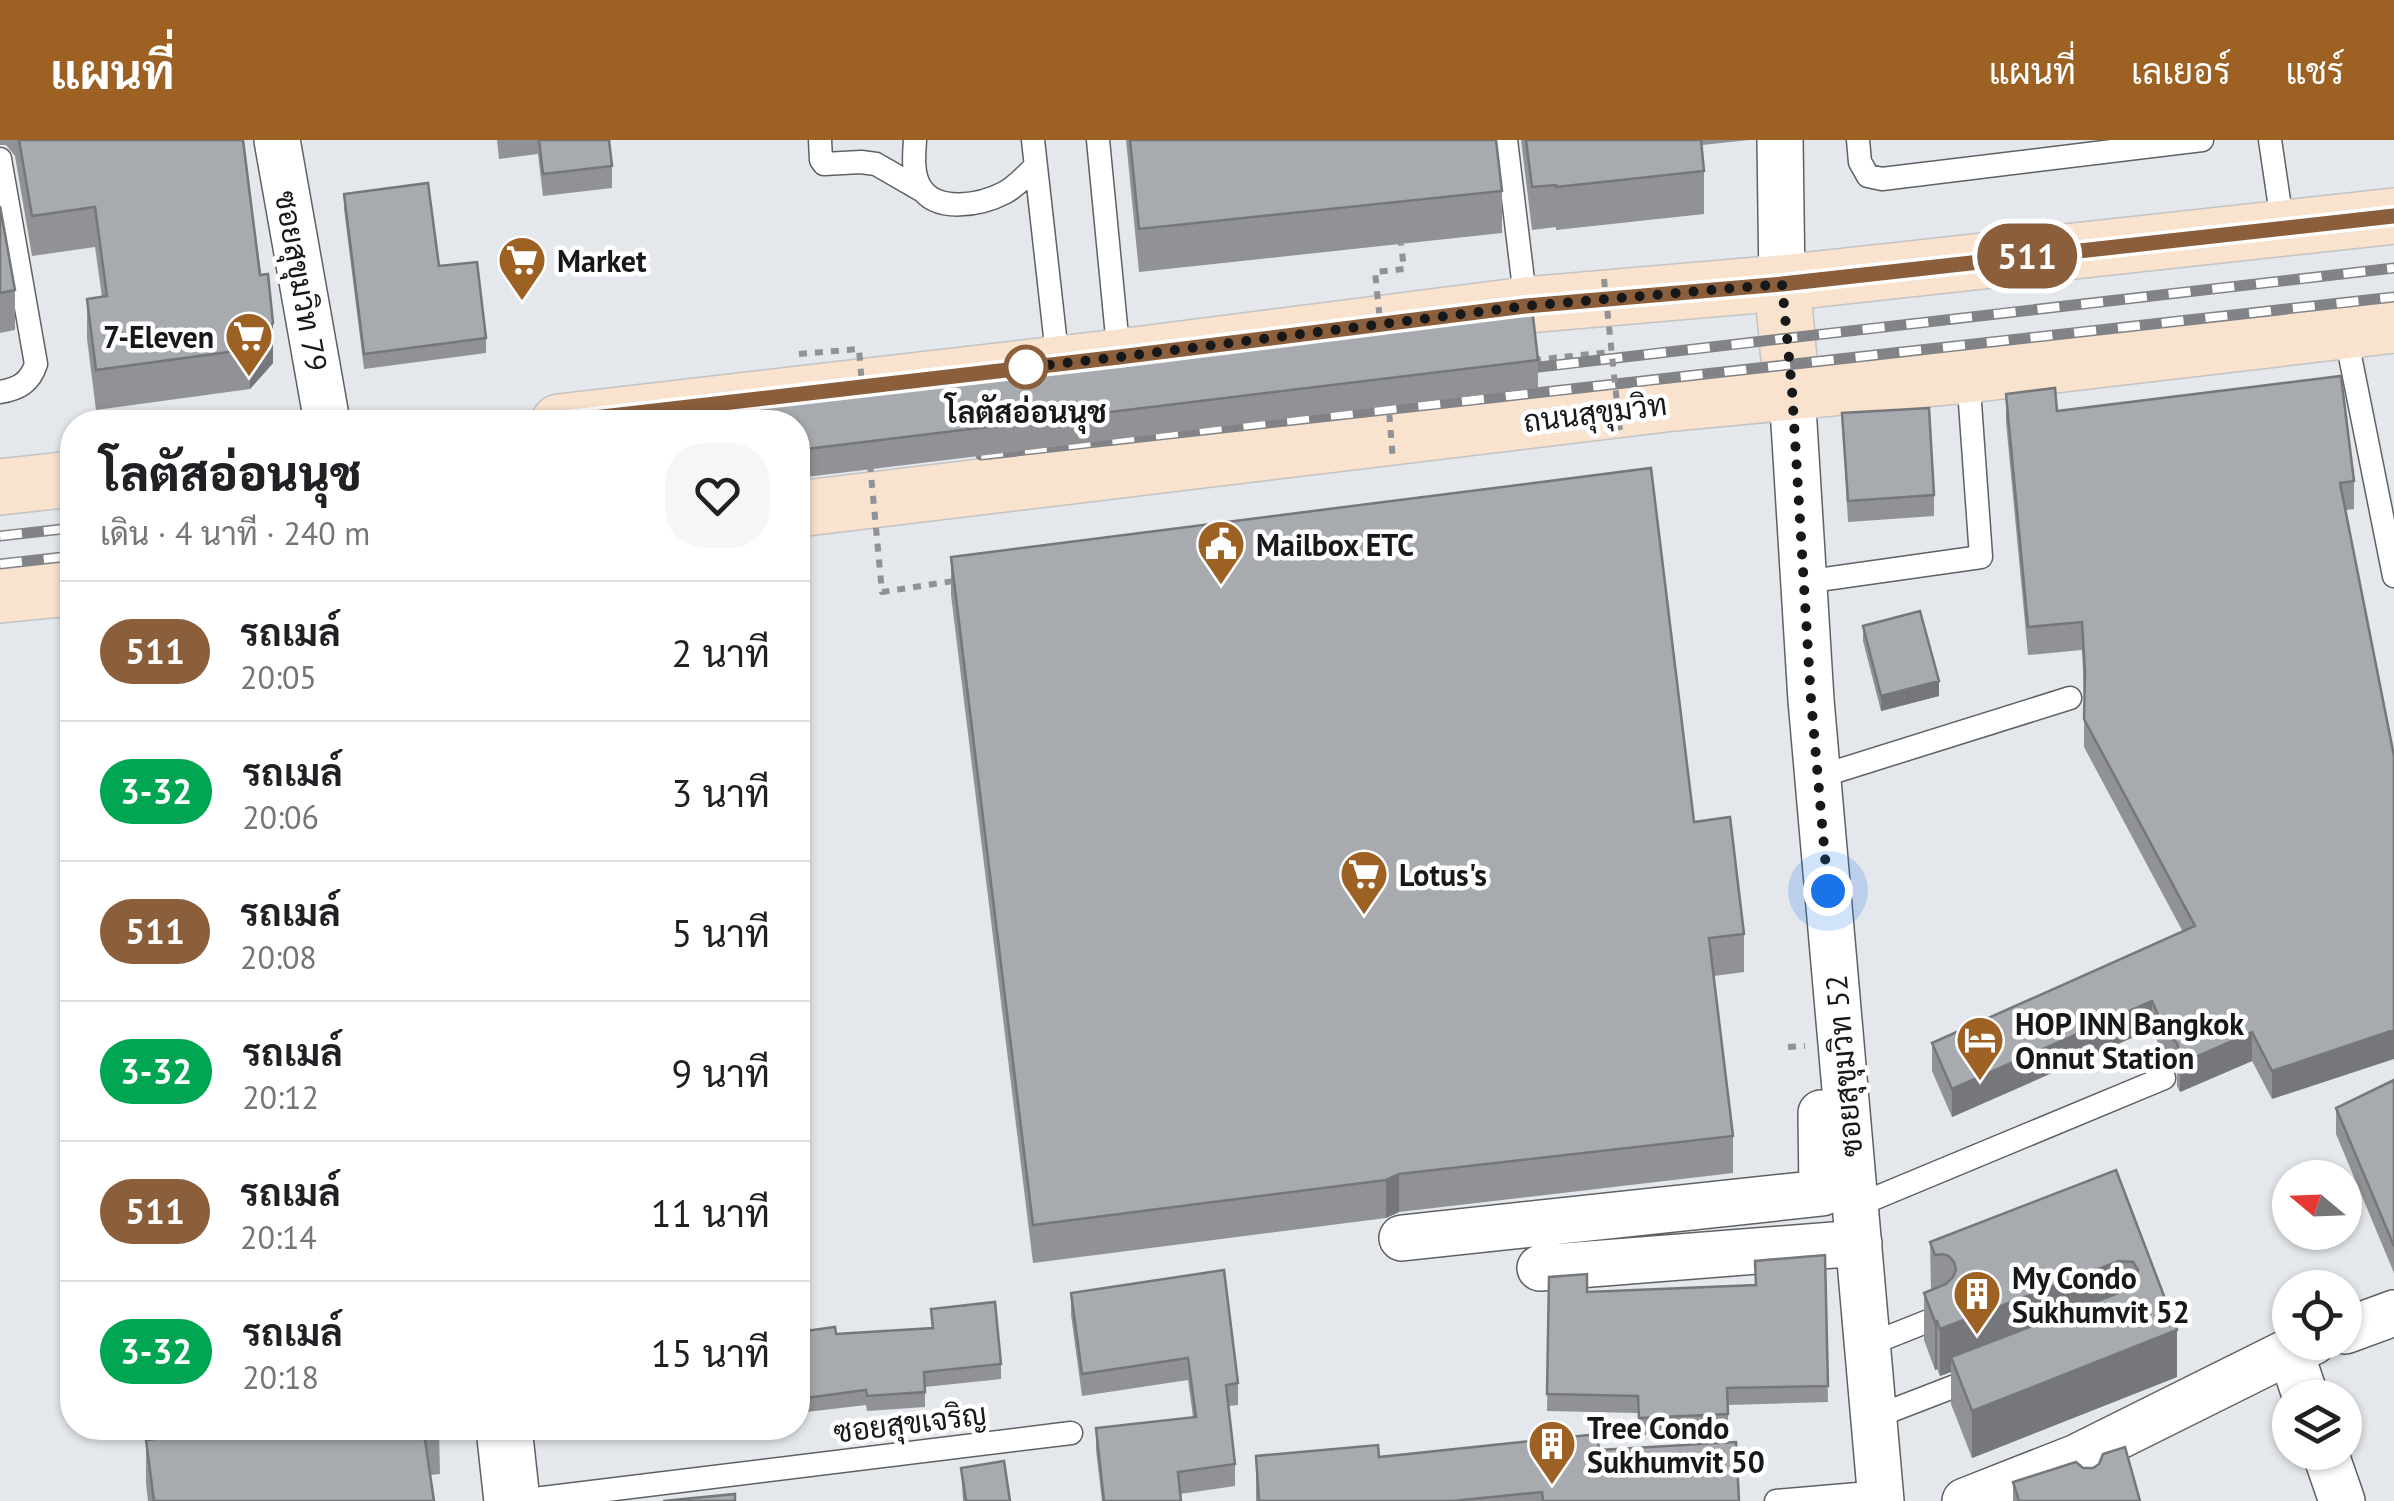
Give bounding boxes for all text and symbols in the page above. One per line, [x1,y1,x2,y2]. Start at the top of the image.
text: แผนที่ [50,40,174,102]
text: แผนที่ [1989,48,2076,94]
text: เลเยอร์ [2131,48,2231,94]
text: แชร์ [2286,48,2344,94]
street label: ซอยสุขุมวิท 79 [264,188,337,375]
line badge: 511 [1970,224,2084,288]
text: 511 [1997,233,2057,279]
supermarket icon: Market [496,234,548,302]
place label: Market [557,241,647,280]
supermarket icon: 7-Eleven [223,310,275,378]
place label: 7-Eleven [103,317,214,356]
marker: โลตัสอ่อนนุช [1005,346,1047,388]
street label: ถนนสุขุมวิท [1521,384,1669,443]
place label: โลตัสอ่อนนุช [943,392,1107,434]
text: โลตัสอ่อนนุช [100,442,362,504]
button: heart [665,443,770,548]
text: เดิน · 4 นาที · 240 m [100,512,370,554]
public building icon: Mailbox ETC [1195,518,1247,586]
place label: Mailbox ETC [1256,525,1414,564]
text: รถเมล์ [240,607,341,656]
text: 511 [125,628,185,674]
text: 2 นาที [672,628,770,677]
text: 20:05 [240,656,317,698]
text: รถเมล์ [242,747,343,796]
text: 3-32 [120,768,192,814]
text: 3 นาที [672,768,770,817]
text: 20:06 [242,796,319,838]
supermarket icon: Lotus's [1338,848,1390,916]
place label: Lotus's [1399,855,1487,894]
your location [1803,866,1853,916]
text: รถเมล์ [240,887,341,936]
text: 511 [125,908,185,954]
text: 5 นาที [672,908,770,957]
text: 20:08 [240,936,317,978]
street label: ซอยสุขุมวิท 52 [1816,973,1873,1159]
place label: HOP INN Bangkok Onnut Station [2015,1004,2244,1077]
hotel icon: HOP INN Bangkok Onnut Station [1954,1014,2006,1082]
text: รถเมล์ [242,1027,343,1076]
text: 3-32 [120,1048,192,1094]
text: 9 นาที [672,1048,770,1097]
text: 20:12 [242,1076,319,1118]
north arrow [2272,1160,2362,1250]
map controls [2272,1160,2362,1470]
text: รถเมล์ [240,1167,341,1216]
text: 511 [125,1188,185,1234]
text: 11 นาที [651,1188,770,1237]
text: 20:14 [240,1216,317,1258]
place label: My Condo Sukhumvit 52 [2012,1258,2190,1331]
building icon: My Condo Sukhumvit 52 [1951,1268,2003,1336]
button: locate [2272,1270,2362,1360]
text: รถเมล์ [242,1307,343,1356]
text: 3-32 [120,1328,192,1374]
text: 15 นาที [651,1328,770,1377]
text: 20:18 [242,1356,319,1398]
button: layers [2272,1380,2362,1470]
street label: ซอยสุขเจริญ [831,1393,989,1454]
place label: Tree Condo Sukhumvit 50 [1587,1408,1765,1481]
building icon: Tree Condo Sukhumvit 50 [1526,1418,1578,1486]

